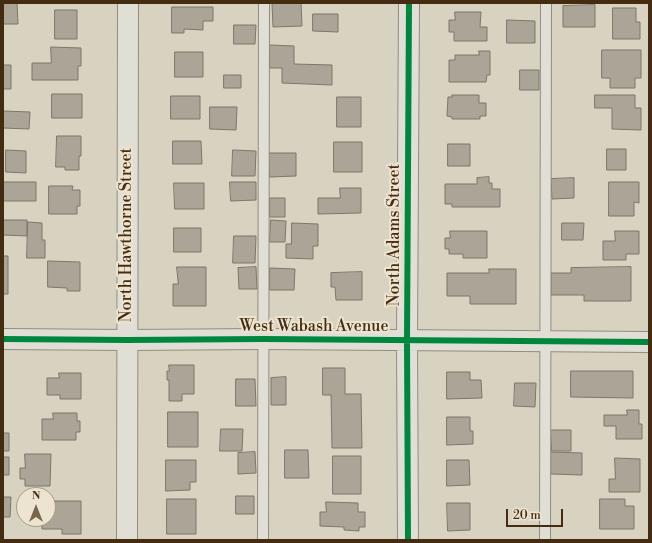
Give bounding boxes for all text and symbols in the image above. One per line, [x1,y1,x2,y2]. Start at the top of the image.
street label: North Hawthorne Street [117,148,137,322]
street label: North Adams Street [385,164,405,306]
street label: West Wabash Avenue [239,317,389,337]
north arrow [16,487,56,527]
text: N [32,489,40,503]
scale bar [508,501,565,527]
text: 20 m [513,508,541,523]

